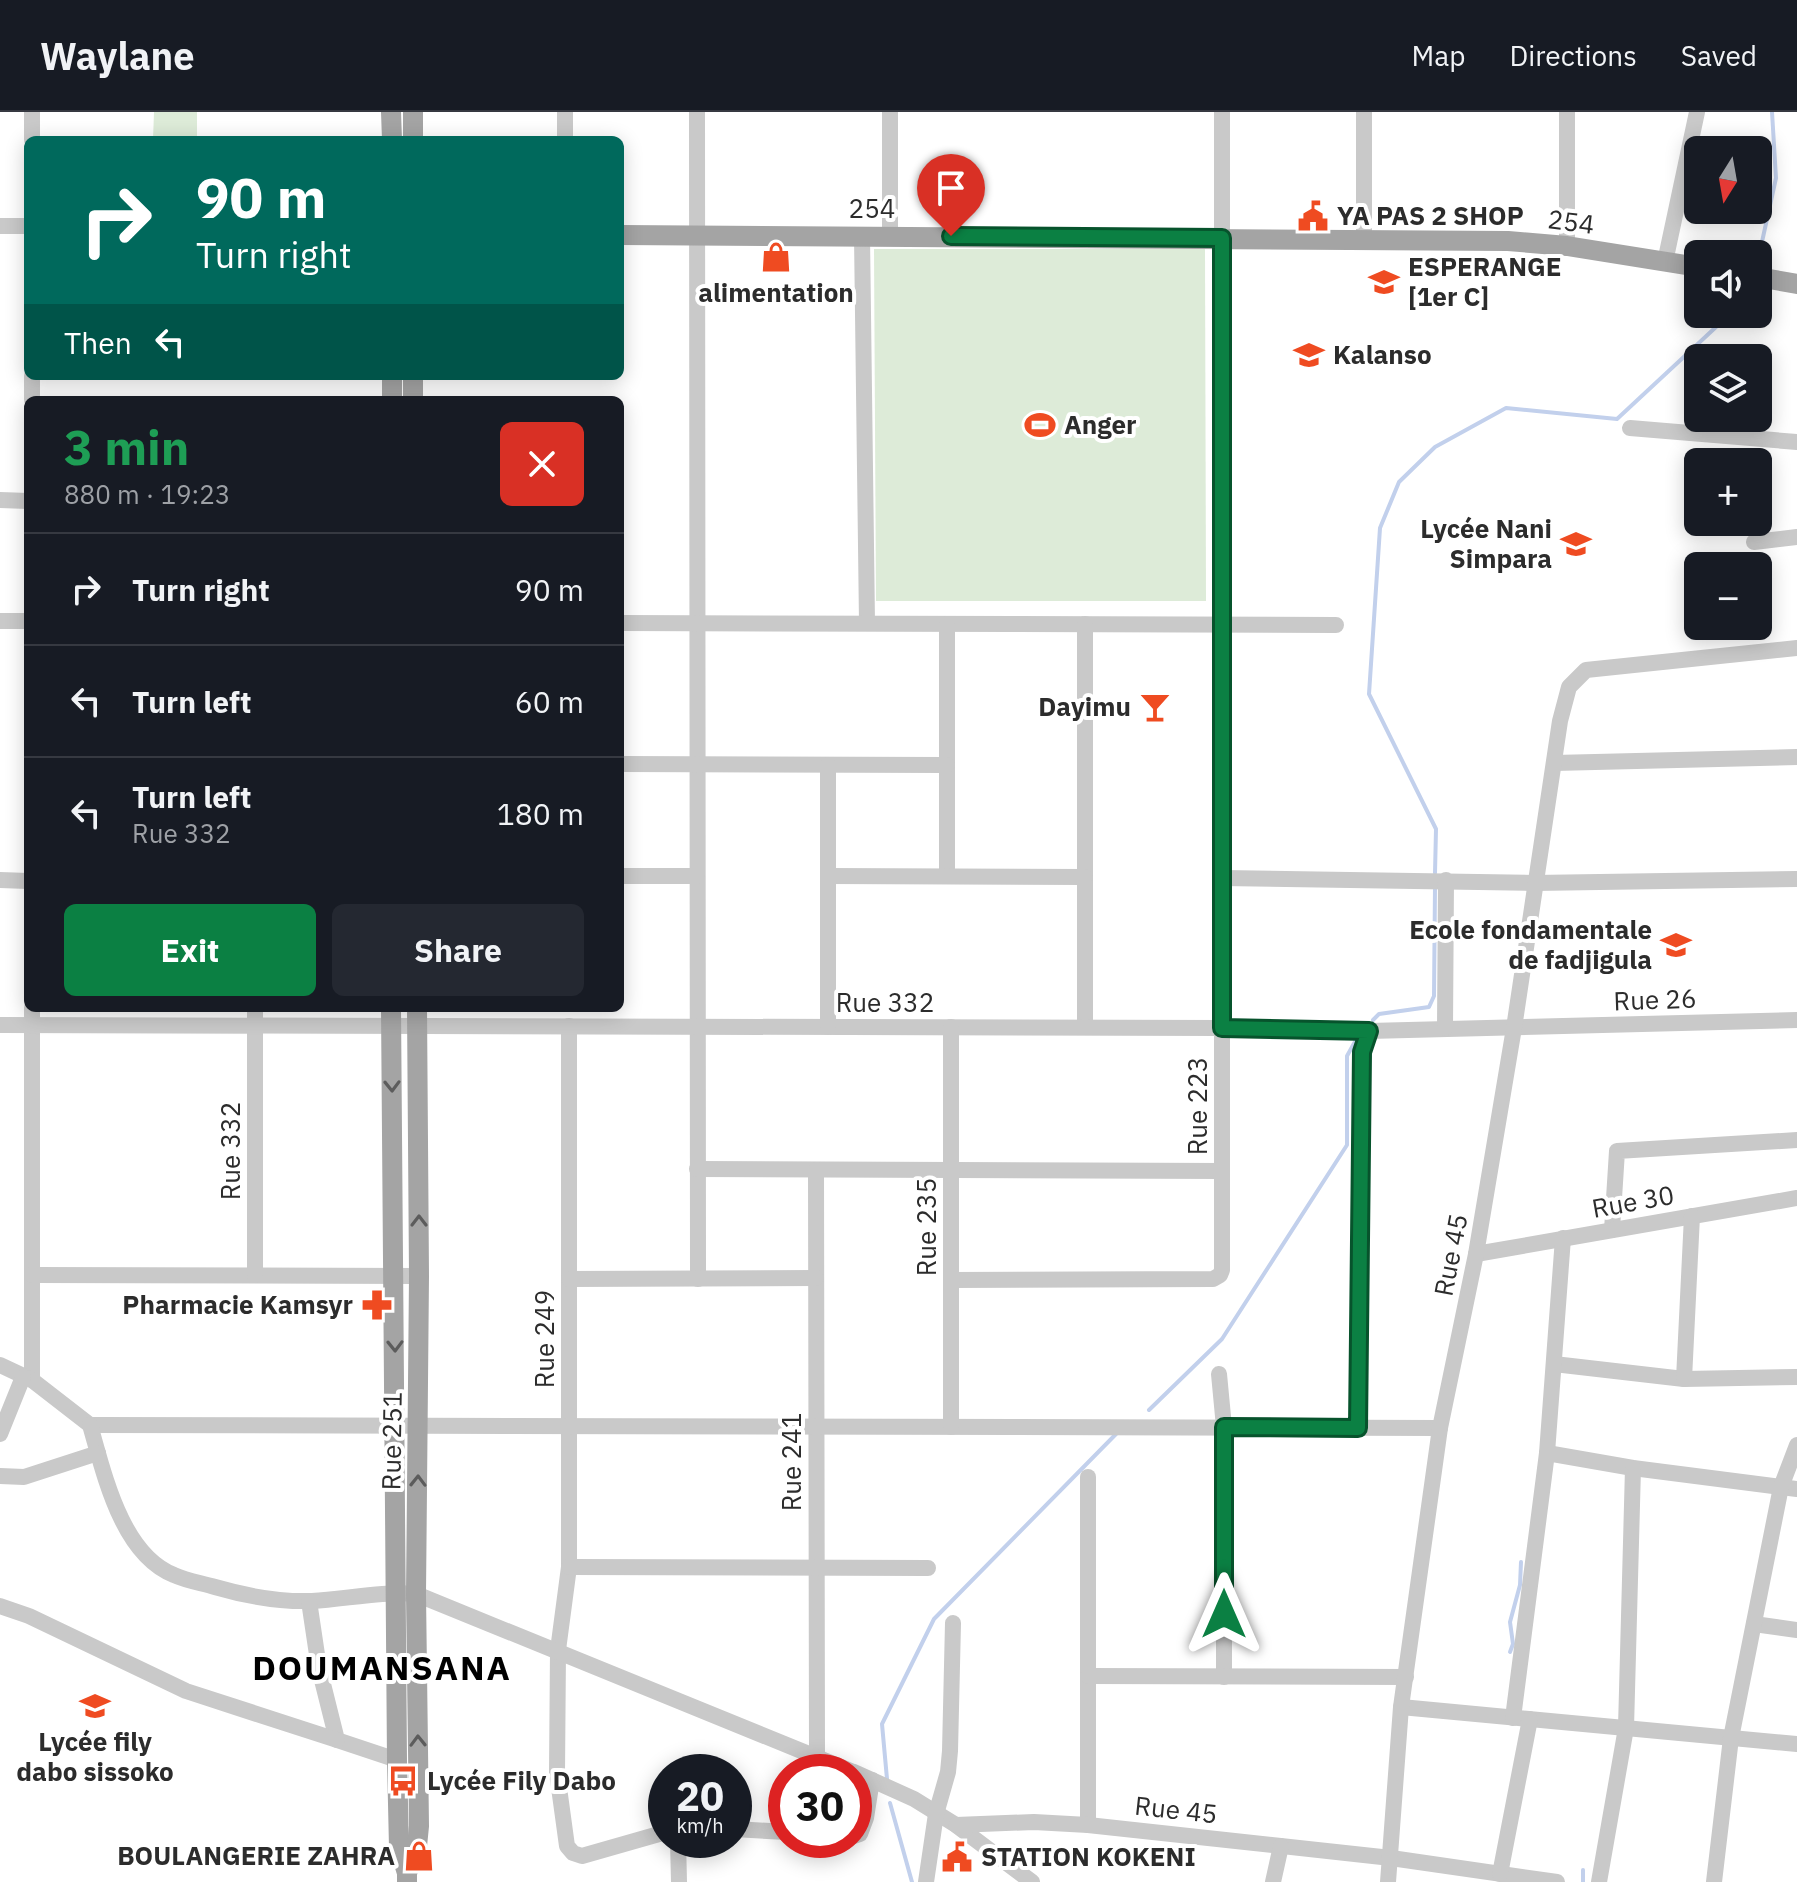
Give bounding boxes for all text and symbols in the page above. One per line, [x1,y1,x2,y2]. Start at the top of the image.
text: Waylane [40,31,195,80]
text: Map [1411,37,1465,74]
text: Directions [1509,37,1637,74]
text: Saved [1681,37,1757,74]
north arrow [1684,136,1772,224]
map controls [1684,136,1772,640]
pin [917,154,985,236]
text: 90 m [196,161,326,233]
icon: arrive [929,166,973,210]
icon: right [64,168,168,272]
street label: 254 [849,191,895,225]
place label: YA PAS 2 SHOP [1337,198,1524,232]
public building icon: YA PAS 2 SHOP [1296,199,1330,233]
street label: 254 [1546,201,1596,241]
text: Turn right [196,231,352,278]
shop icon: alimentation [759,240,793,274]
button: sound [1684,240,1772,328]
place label: ESPERANGE [1er C] [1408,249,1561,313]
school or university icon: ESPERANGE [1er C] [1367,265,1401,299]
place label: alimentation [698,275,854,309]
icon: left [148,320,192,364]
text: Then [64,323,132,362]
place label: Kalanso [1333,337,1432,371]
school or university icon: Kalanso [1292,338,1326,372]
button: layers [1684,344,1772,432]
place label: Anger [1064,407,1137,441]
sports icon: Anger [1023,408,1057,442]
text: 3 min [64,416,189,478]
button: close [500,422,584,506]
button: + [1684,448,1772,536]
text: 880 m · 19:23 [64,477,230,511]
place label: Lycée Nani Simpara [1420,511,1552,575]
school or university icon: Lycée Nani Simpara [1559,527,1593,561]
button: − [1684,552,1772,640]
icon: right [64,567,108,611]
text: Turn right [132,570,270,609]
text: 90 m [515,570,584,609]
icon: left [64,679,108,723]
text: Turn left [132,682,251,721]
text: 60 m [515,682,584,721]
place label: Dayimu [1038,689,1131,723]
bar icon: Dayimu [1138,690,1172,724]
text: Turn left [132,777,251,816]
icon: left [64,791,108,835]
text: 180 m [497,794,584,833]
text: Rue 332 [132,816,231,850]
button: Exit [64,904,316,996]
button: Share [332,904,584,996]
place label: Ecole fondamentale de fadjigula [1409,912,1652,976]
school or university icon: Ecole fondamentale de fadjigula [1659,928,1693,962]
street label: Rue 26 [1613,981,1697,1017]
street label: Rue 332 [836,985,934,1019]
street label: Rue 223 [1180,1057,1214,1155]
one-way arrow [383,1080,401,1093]
street label: Rue 332 [213,1102,247,1200]
street label: Rue 30 [1589,1177,1677,1225]
street label: Rue 235 [909,1178,943,1276]
street label: Rue 45 [1425,1211,1475,1299]
one-way arrow [410,1214,428,1227]
place label: Pharmacie Kamsyr [122,1287,353,1321]
pharmacy icon: Pharmacie Kamsyr [360,1288,394,1322]
street label: Rue 249 [527,1290,561,1388]
one-way arrow [386,1340,404,1353]
street label: Rue 251 [373,1391,409,1491]
street label: Rue 241 [774,1413,808,1511]
one-way arrow [409,1474,427,1487]
position arrow [1182,1572,1266,1656]
district label: DOUMANSANA [252,1645,512,1689]
school or university icon: Lycée fily dabo sissoko [78,1689,112,1723]
place label: Lycée fily dabo sissoko [16,1724,174,1788]
one-way arrow [410,1734,427,1747]
speed limit sign: 30 [768,1754,872,1858]
place label: Lycée Fily Dabo [427,1763,616,1797]
bus stop icon: Lycée Fily Dabo [386,1764,420,1798]
text: 20 [676,1770,724,1822]
street label: Rue 45 [1133,1788,1219,1830]
text: km/h [676,1812,724,1839]
place label: BOULANGERIE ZAHRA [117,1838,395,1872]
shop icon: BOULANGERIE ZAHRA [402,1839,436,1873]
place label: STATION KOKENI [981,1839,1196,1873]
public building icon: STATION KOKENI [940,1840,974,1874]

